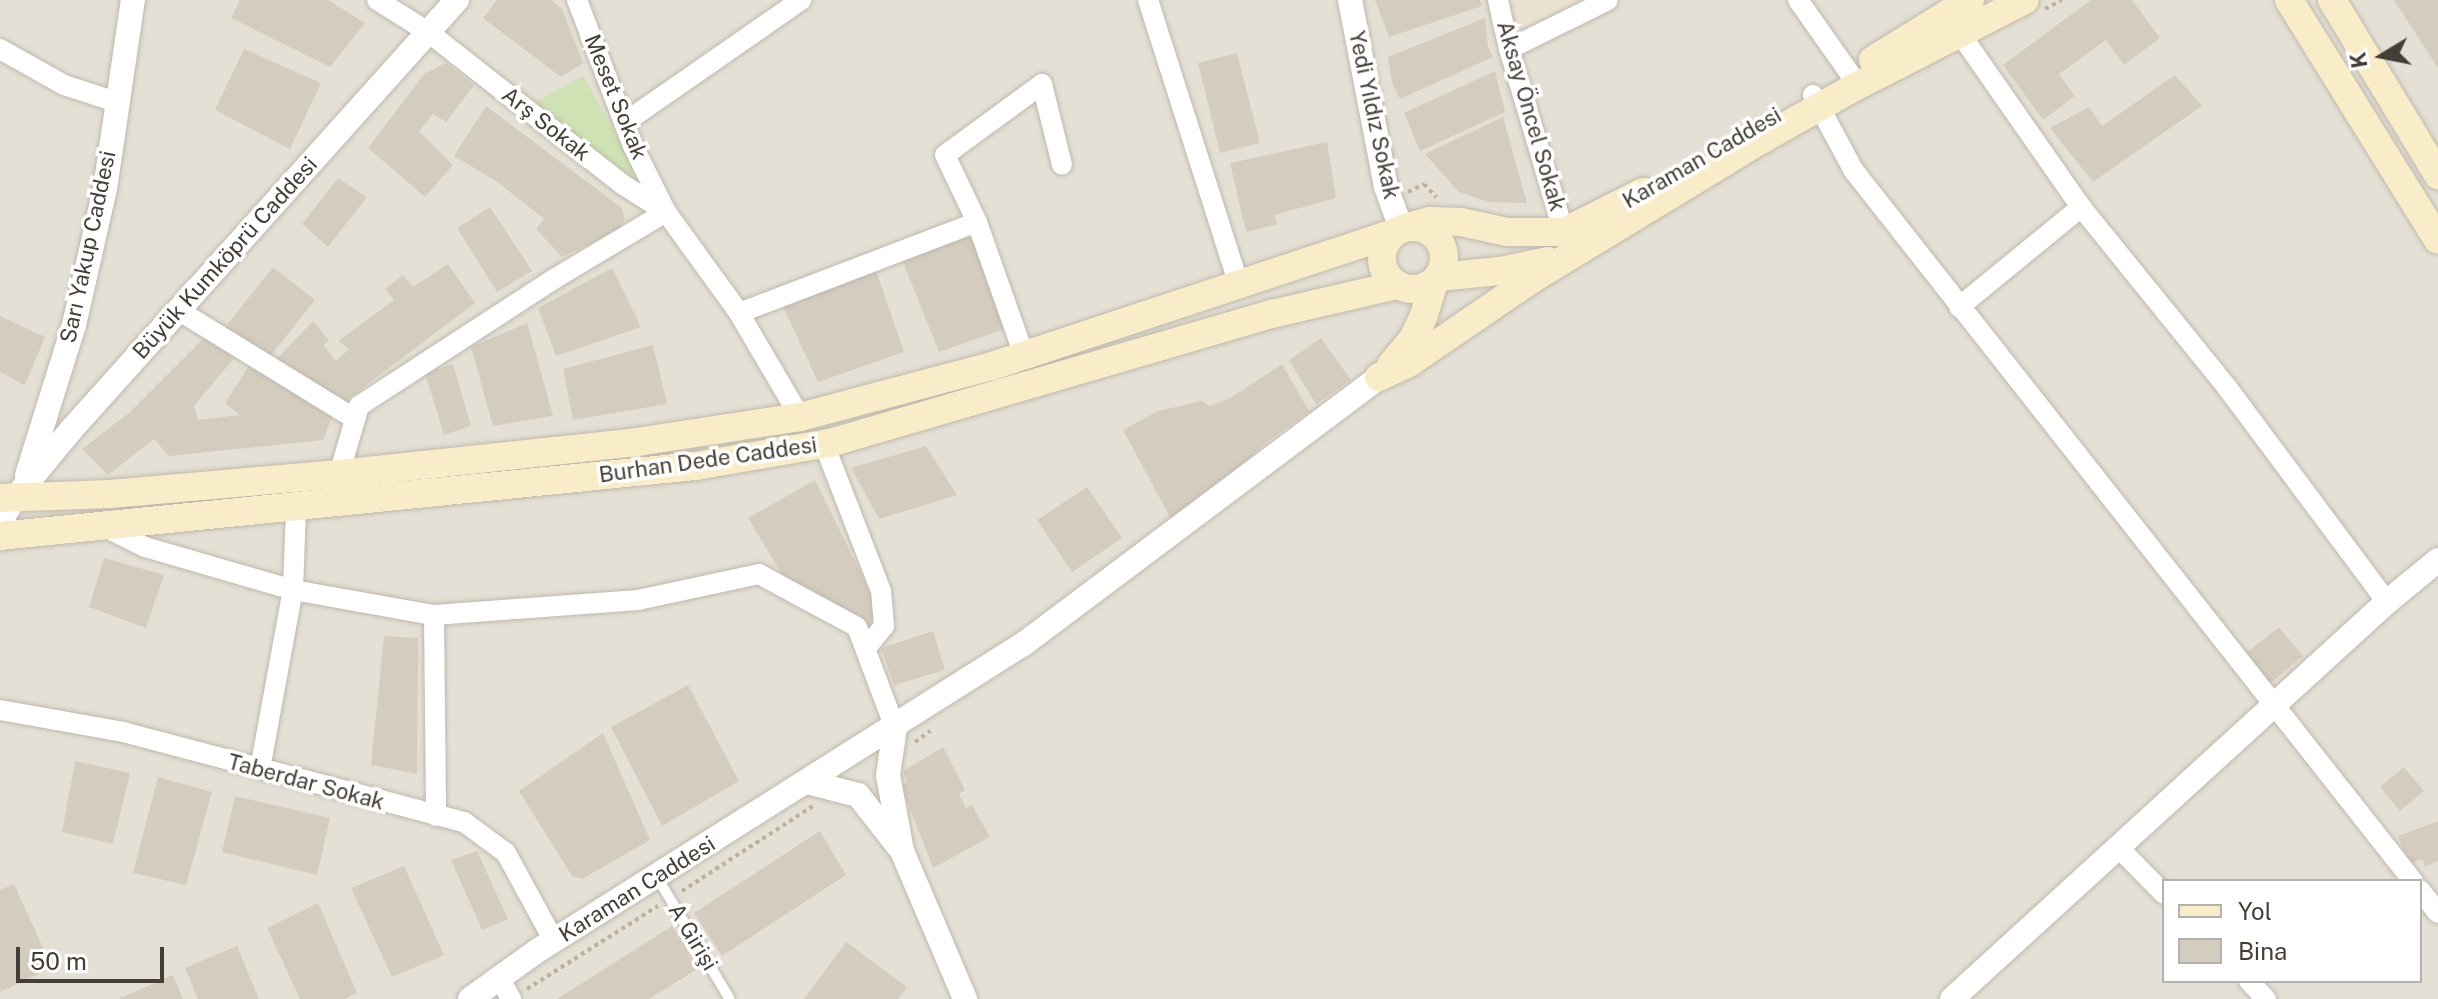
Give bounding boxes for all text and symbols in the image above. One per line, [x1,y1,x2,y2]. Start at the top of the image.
north arrow [2342,16,2422,96]
street label: Aksay Öncel Sokak [1491,18,1571,214]
street label: Yedi Yıldız Sokak [1343,28,1405,202]
street label: Meset Sokak [579,31,653,163]
text: K [2344,50,2373,70]
street label: Arş Sokak [497,81,595,167]
street label: Karaman Caddesi [1618,102,1786,214]
street label: Sarı Yakup Caddesi [55,148,121,346]
street label: Büyük Kumköprü Caddesi [127,152,323,364]
street label: Burhan Dede Caddesi [597,432,819,488]
street label: Taberdar Sokak [225,748,387,816]
street label: Karaman Caddesi [554,830,720,948]
legend [2162,879,2422,983]
text: Yol [2238,897,2272,925]
street label: A Girişi [663,899,723,975]
scale bar [20,931,168,981]
text: Bina [2238,937,2287,965]
text: 50 m [30,947,87,975]

